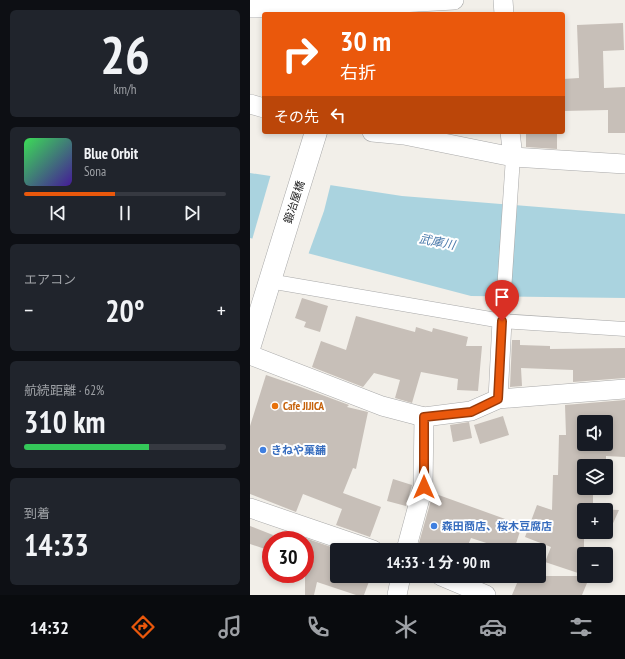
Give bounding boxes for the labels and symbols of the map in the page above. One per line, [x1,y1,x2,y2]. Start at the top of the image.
street label: 鍛冶屋橋 [281,179,307,225]
water label: 武庫川 [418,231,458,253]
pin [485,280,519,321]
place label: Cafe JIJICA [283,399,325,413]
marker: Cafe JIJICA [270,401,280,411]
place label: きねや菓舗 [271,443,326,457]
marker: きねや菓舗 [258,445,268,455]
position arrow [403,466,445,508]
place label: 森田商店、桜木豆腐店 [442,519,552,533]
marker: 森田商店、桜木豆腐店 [429,521,439,531]
speed limit sign: 30 [262,531,314,583]

